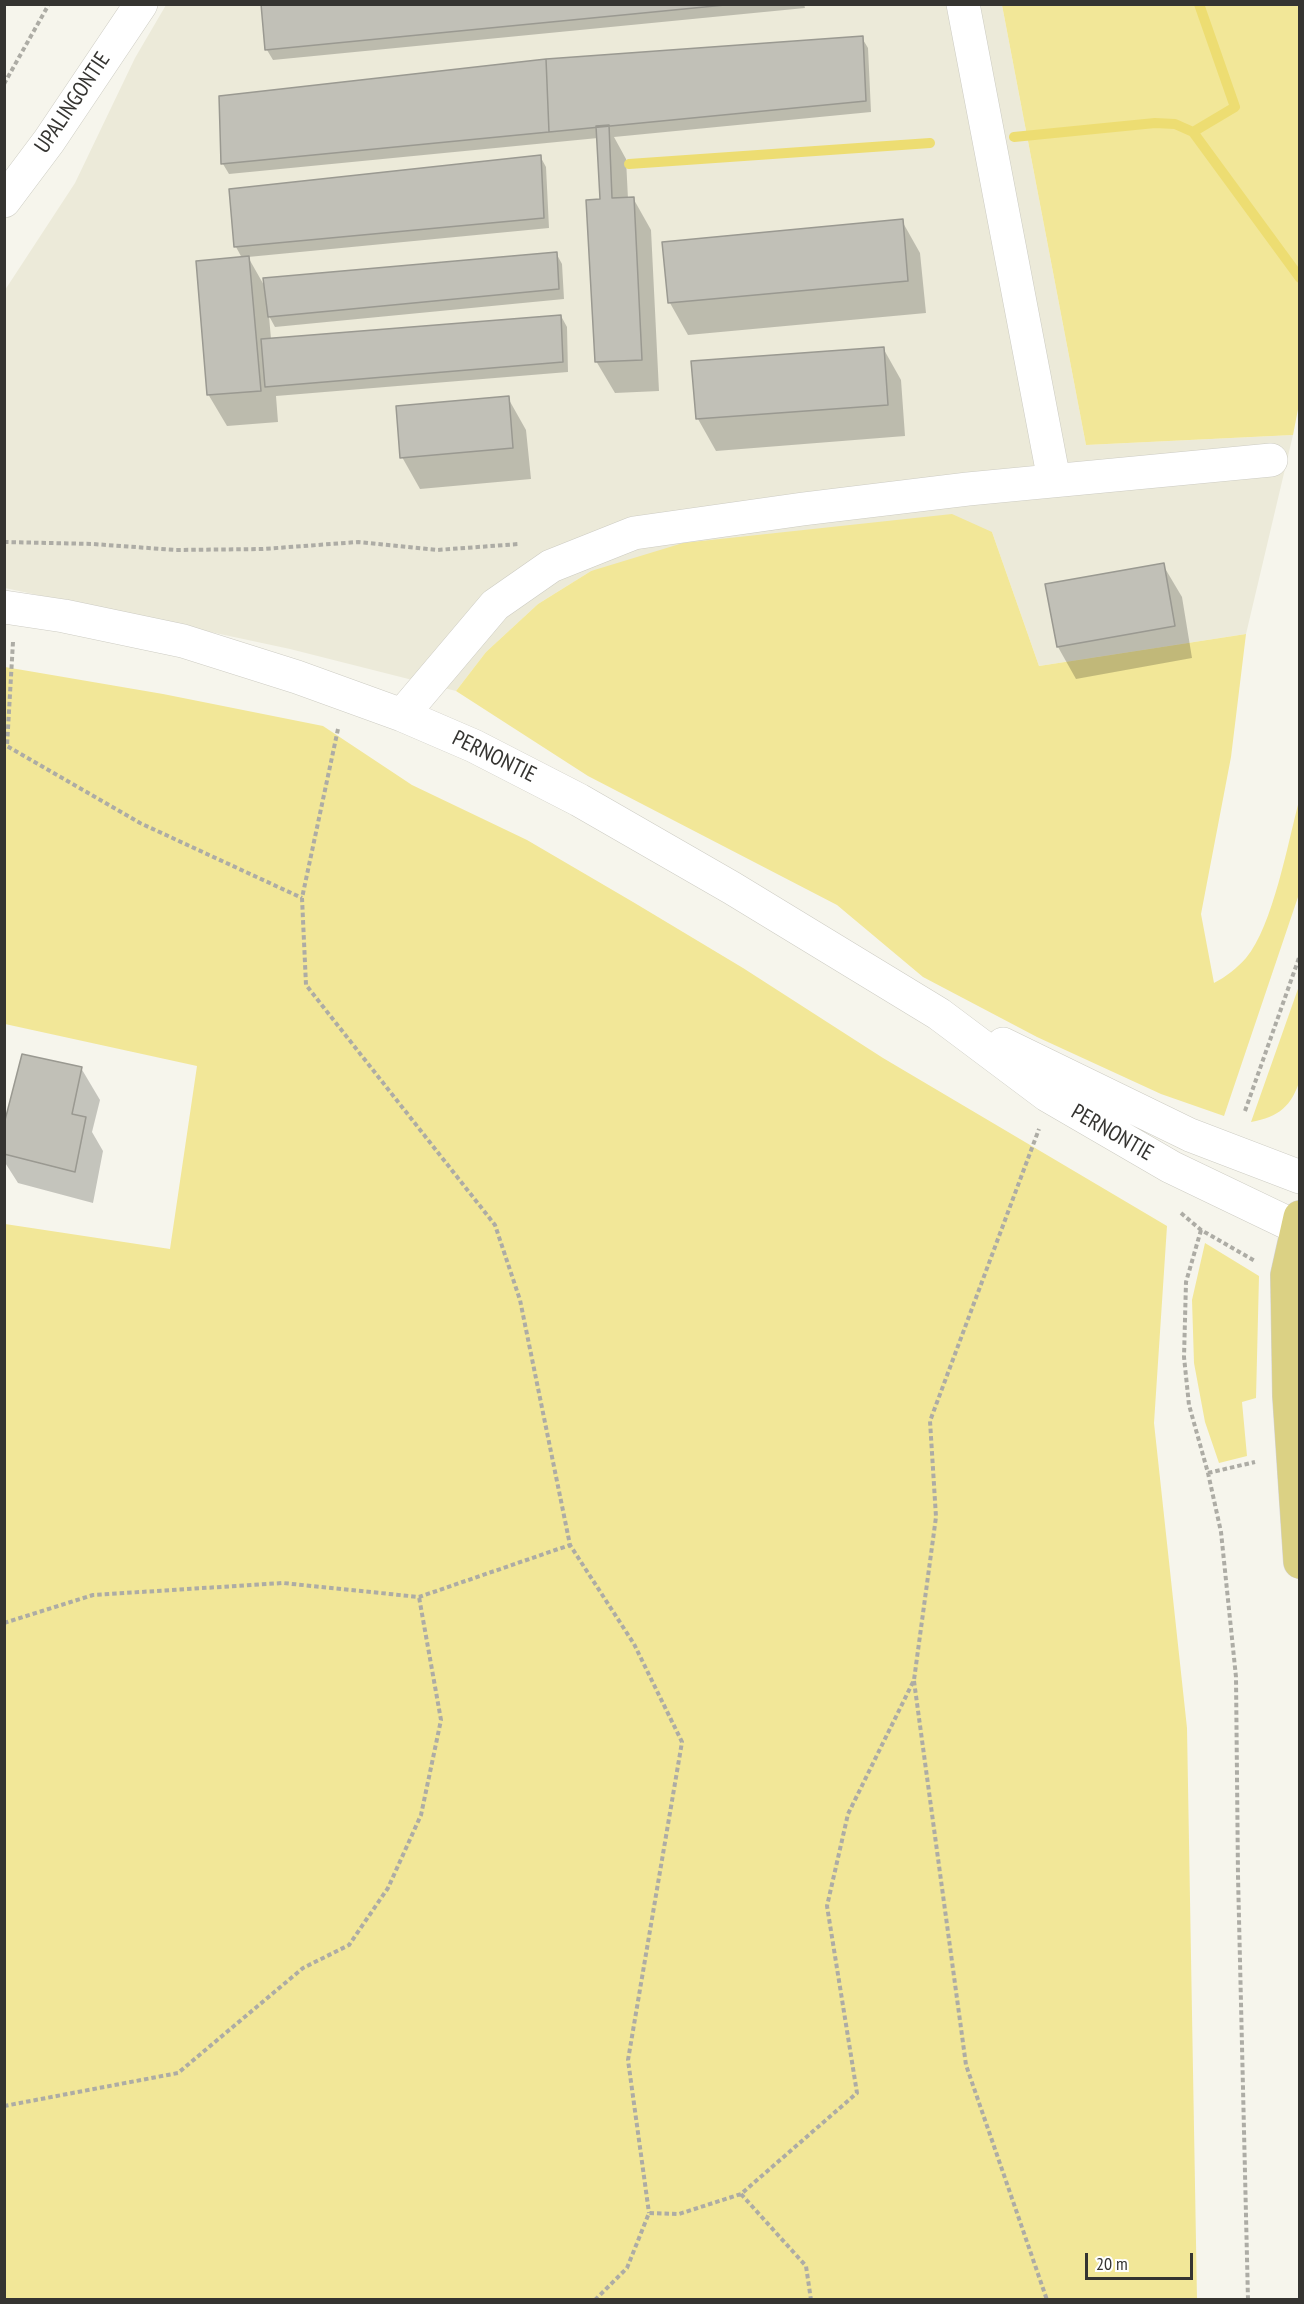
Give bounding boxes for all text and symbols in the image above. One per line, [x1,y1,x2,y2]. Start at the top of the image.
street label: UPALINGONTIE [30,48,116,158]
street label: PERNONTIE [448,725,540,789]
street label: PERNONTIE [1066,1099,1158,1167]
scale bar [1088,2241,1196,2279]
text: 20 m [1096,2252,1128,2275]

